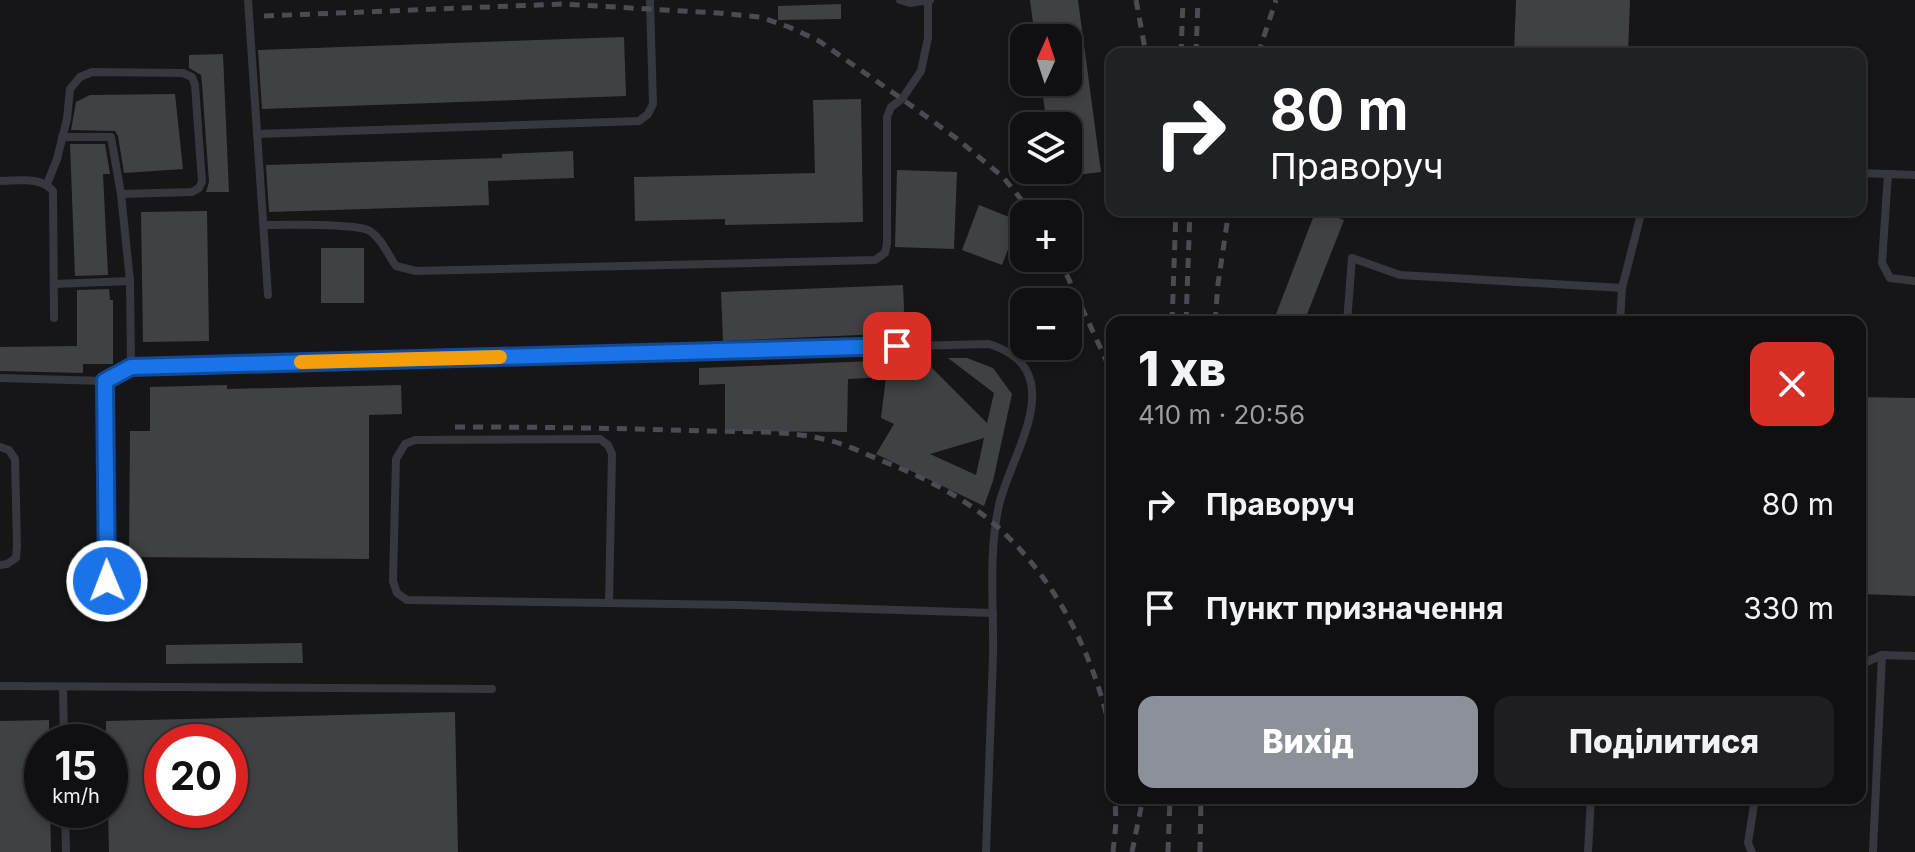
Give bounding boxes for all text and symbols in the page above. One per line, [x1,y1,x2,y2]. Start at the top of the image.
north arrow [1010,24,1082,96]
map controls [1010,24,1082,360]
text: 80 m [1270,76,1409,144]
icon: right [1138,80,1242,184]
button: layers [1010,112,1082,184]
text: Праворуч [1270,144,1443,188]
button: + [1010,200,1082,272]
button: − [1010,288,1082,360]
pin [863,312,931,380]
icon: arrive [875,324,919,368]
text: 1 хв [1138,339,1226,398]
button: close [1750,342,1834,426]
text: 410 m · 20:56 [1138,399,1305,430]
icon: right [1138,482,1182,526]
text: Праворуч [1206,486,1355,522]
text: 80 m [1762,486,1834,522]
position arrow [65,539,149,623]
icon: arrive [1138,586,1182,630]
text: Пункт призначення [1206,590,1504,626]
text: 330 m [1743,590,1834,626]
button: Вихід [1138,696,1478,788]
button: Поділитися [1494,696,1834,788]
speed limit sign: 20 [144,724,248,828]
text: 15 [55,741,97,790]
text: km/h [52,784,100,808]

